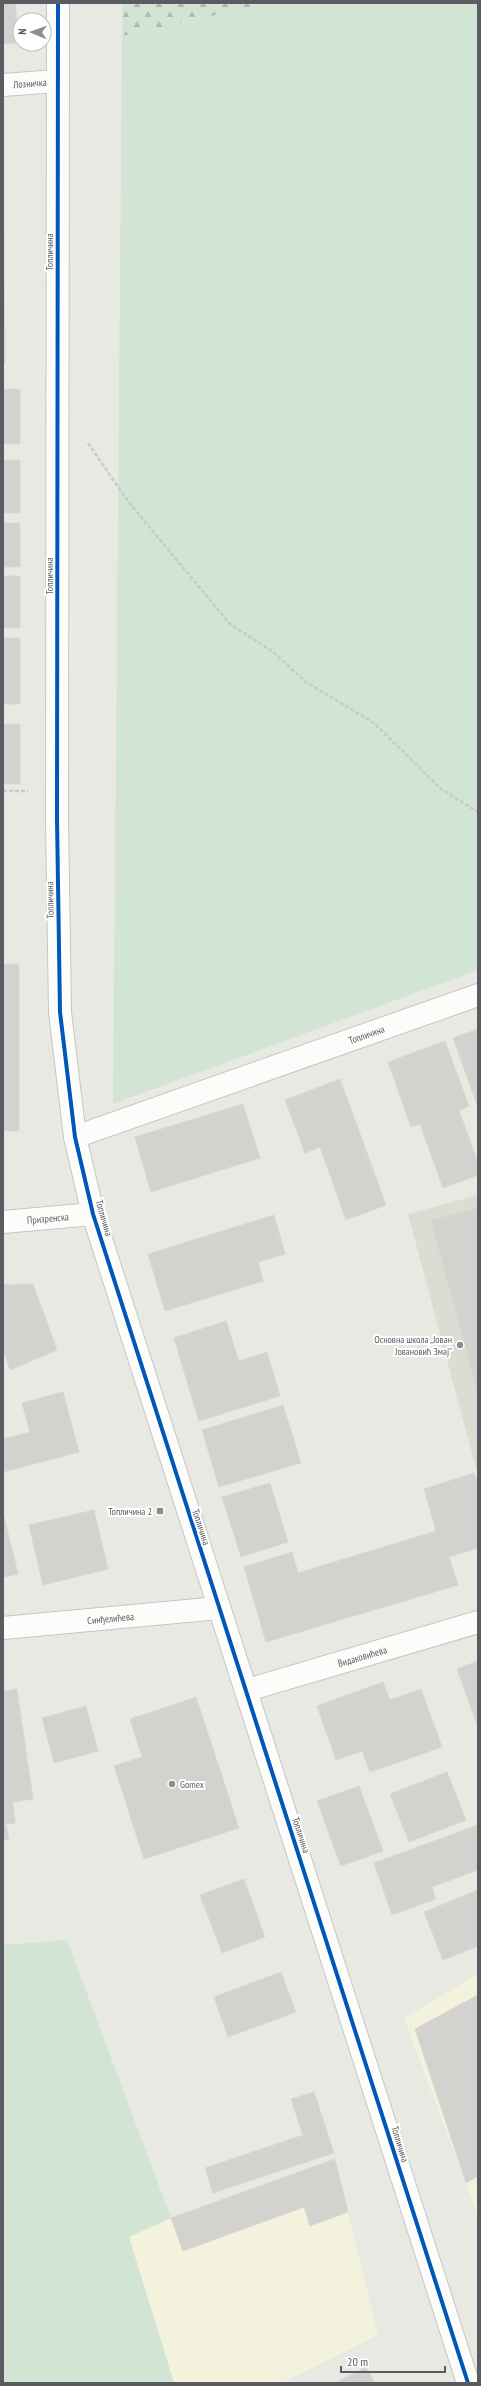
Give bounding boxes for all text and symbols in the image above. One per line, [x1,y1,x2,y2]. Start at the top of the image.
north arrow [12,12,52,52]
text: N [15,28,29,35]
street label: Лозничка [12,75,47,91]
street label: Топличина [43,233,56,271]
street label: Топличина [43,557,56,595]
street label: Топличина [43,881,57,919]
street label: Топличина [347,1022,386,1047]
street label: Топличина [93,1198,115,1238]
street label: Призренска [26,1210,69,1226]
place label: Основна школа „Јован Јовановић Змај” [374,1333,452,1358]
marker: Основна школа „Јован Јовановић Змај” [455,1340,465,1350]
place label: Топличина 2 [108,1505,152,1518]
marker: Топличина 2 [155,1506,165,1516]
street label: Топличина [189,1507,213,1547]
street label: Синђелићева [87,1609,134,1627]
street label: Видаковићева [336,1643,388,1670]
place label: Gomex [180,1778,204,1791]
marker: Gomex [167,1779,177,1789]
street label: Топличина [289,1815,313,1855]
street label: Топличина [388,2124,412,2164]
scale bar [341,2348,445,2374]
text: 20 m [347,2354,368,2369]

